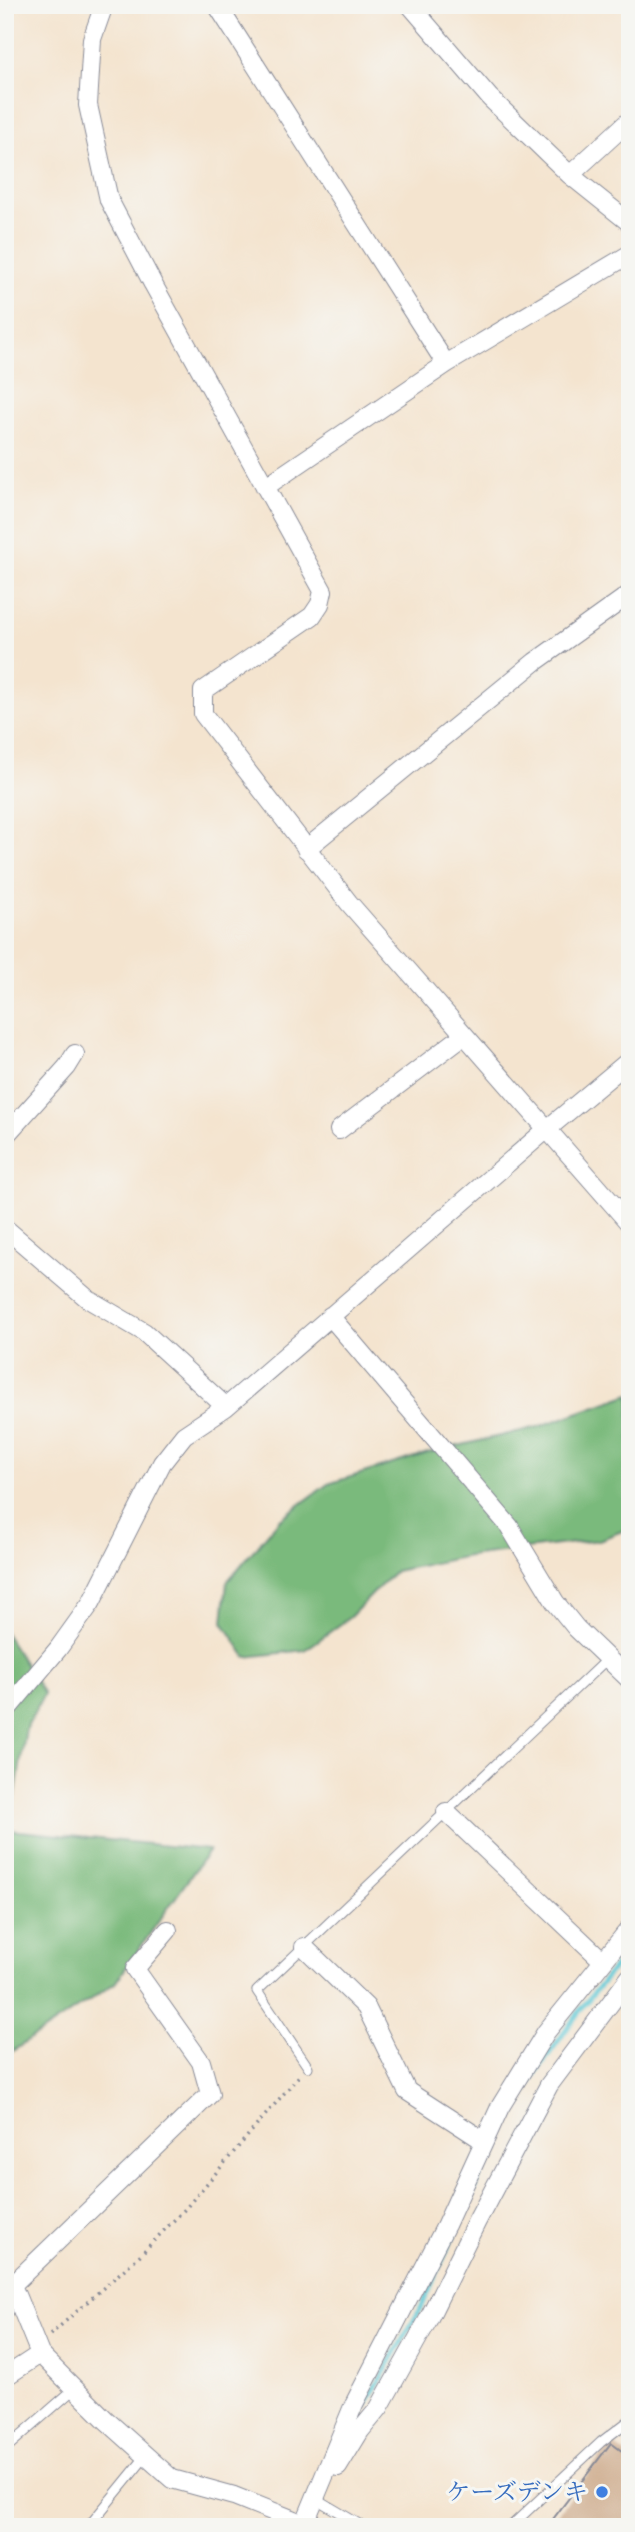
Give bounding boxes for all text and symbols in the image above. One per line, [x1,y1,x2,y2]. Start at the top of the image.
place label: ケーズデンキ [446,2478,588,2506]
marker: ケーズデンキ [594,2484,610,2500]

